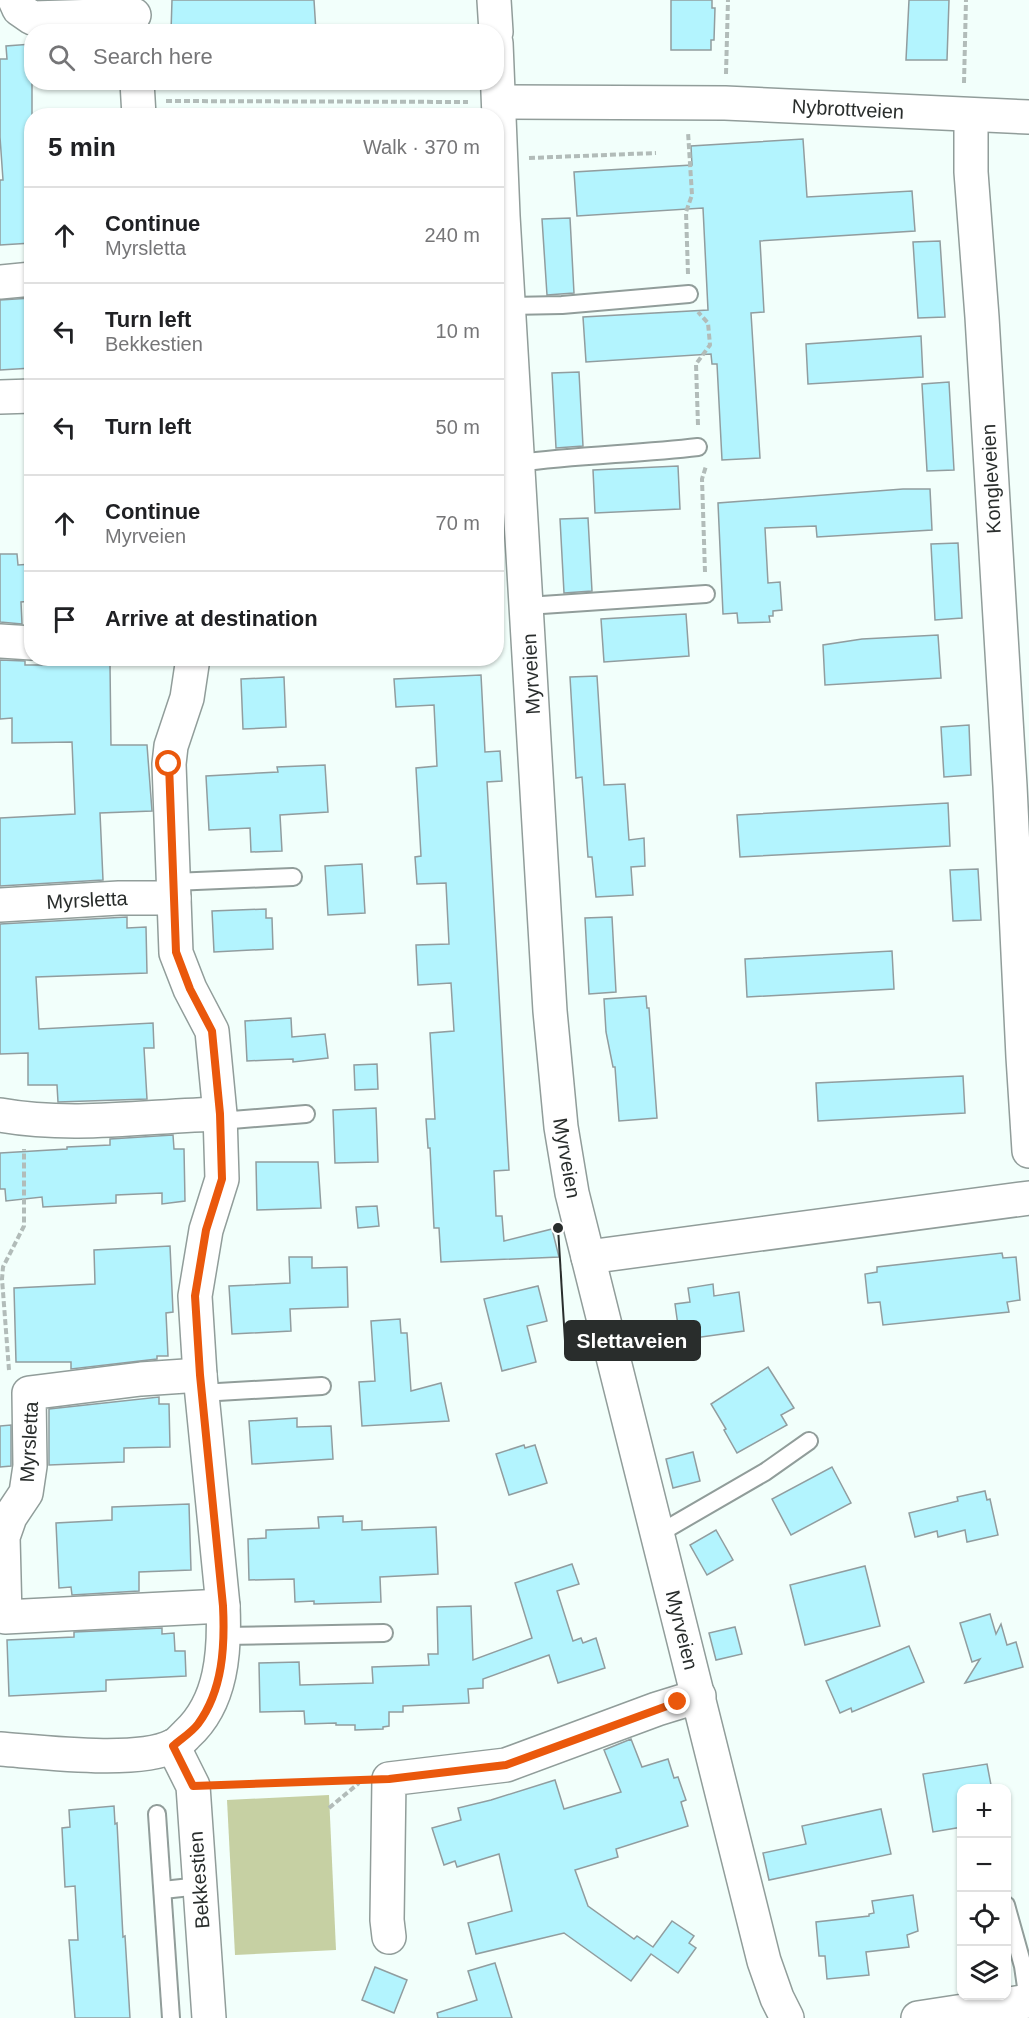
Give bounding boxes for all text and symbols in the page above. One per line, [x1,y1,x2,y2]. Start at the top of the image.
search box [24,24,504,90]
icon: search [45,41,78,74]
text: Search here [93,44,213,69]
street label: Nybrottveien [791,95,905,123]
text: 5 min [48,132,116,162]
text: Walk · 370 m [363,136,480,158]
text: Continue [105,211,200,236]
icon: ahead [48,219,81,252]
text: 240 m [424,224,480,246]
text: Myrsletta [105,237,186,259]
text: Turn left [105,307,191,332]
icon: left [48,315,81,348]
text: 10 m [436,320,480,342]
text: Bekkestien [105,333,203,355]
icon: left [48,411,81,444]
text: Turn left [105,414,191,439]
text: 50 m [436,416,480,438]
street label: Kongleveien [977,423,1005,535]
text: Continue [105,499,200,524]
icon: ahead [48,507,81,540]
text: 70 m [436,512,480,534]
text: Myrveien [105,525,186,547]
icon: arrive [48,603,81,636]
text: Arrive at destination [105,606,318,631]
street label: Myrveien [518,633,544,715]
route start [155,750,181,776]
street label: Myrsletta [46,887,129,913]
street label: Myrveien [549,1116,585,1200]
callout: Slettaveien [565,1321,700,1360]
text: Slettaveien [577,1329,687,1352]
street label: Myrsletta [16,1400,42,1483]
street label: Myrveien [662,1588,702,1672]
route end [664,1688,690,1714]
map controls [957,1784,1011,2000]
button: + [957,1784,1011,1838]
street label: Bekkestien [185,1830,213,1930]
button: − [957,1838,1011,1892]
button: locate [957,1892,1011,1946]
button: layers [957,1946,1011,2000]

